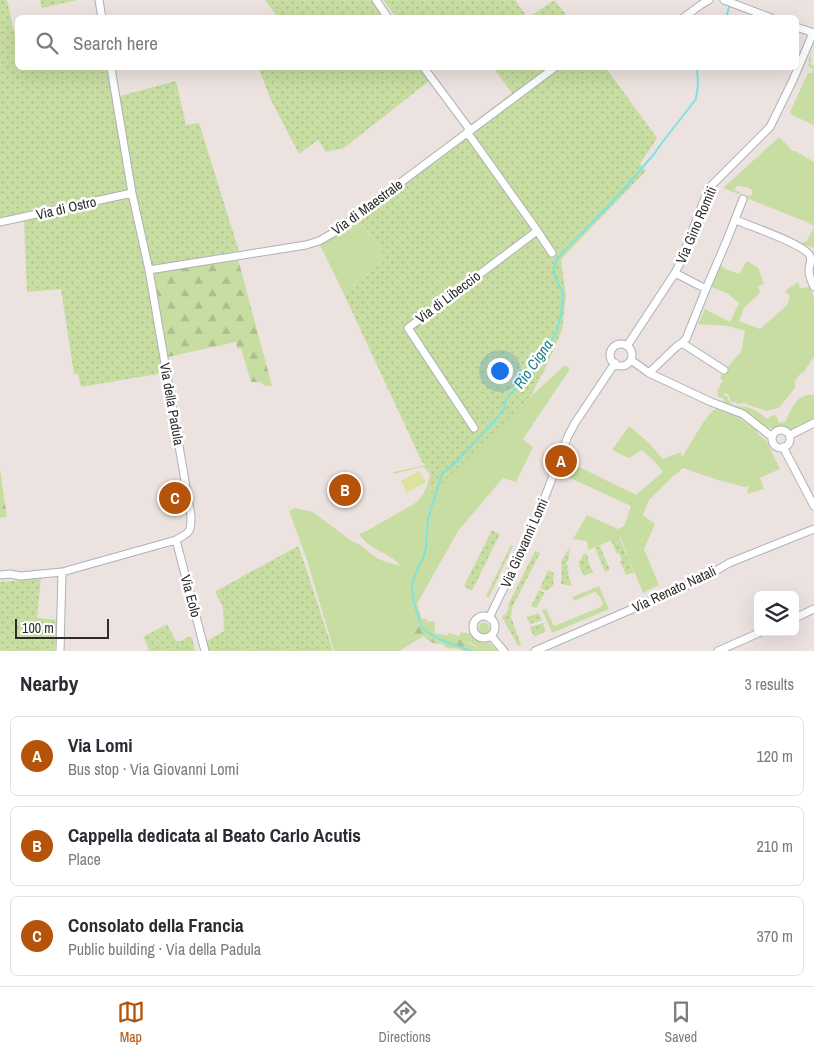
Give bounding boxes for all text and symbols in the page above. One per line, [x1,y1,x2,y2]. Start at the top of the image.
search box [15,15,799,70]
icon: search [33,29,61,57]
text: Search here [73,30,158,56]
street label: Via di Maestrale [328,175,406,239]
street label: Via Gino Romiti [672,184,720,266]
street label: Via di Ostro [34,192,98,224]
street label: Via di Libeccio [412,267,484,327]
water label: Rio Cigna [509,335,558,393]
your location [487,358,513,384]
street label: Via della Padula [156,361,188,447]
pin: A [545,442,577,480]
pin: B [329,471,361,509]
pin: C [159,479,191,517]
street label: Via Giovanni Lomi [496,496,552,590]
street label: Via Renato Natali [629,562,719,616]
street label: Via Eolo [177,573,205,619]
map controls [754,591,799,636]
button: layers [754,591,799,636]
scale bar [15,616,109,639]
text: 100 m [22,619,54,637]
text: Nearby [20,669,78,698]
text: 3 results [744,673,794,695]
text: Via Lomi [68,732,133,758]
text: A [32,745,42,767]
text: 120 m [757,745,793,767]
text: Bus stop · Via Giovanni Lomi [68,758,239,780]
text: Cappella dedicata al Beato Carlo Acutis [68,822,361,848]
text: B [32,835,42,857]
text: 210 m [757,835,793,857]
text: Place [68,848,101,870]
text: Consolato della Francia [68,912,244,938]
text: C [32,925,42,947]
text: 370 m [757,925,793,947]
text: Public building · Via della Padula [68,938,261,960]
tab: Map [117,998,145,1046]
tab: Directions [379,998,431,1046]
tab: Saved [665,998,697,1046]

